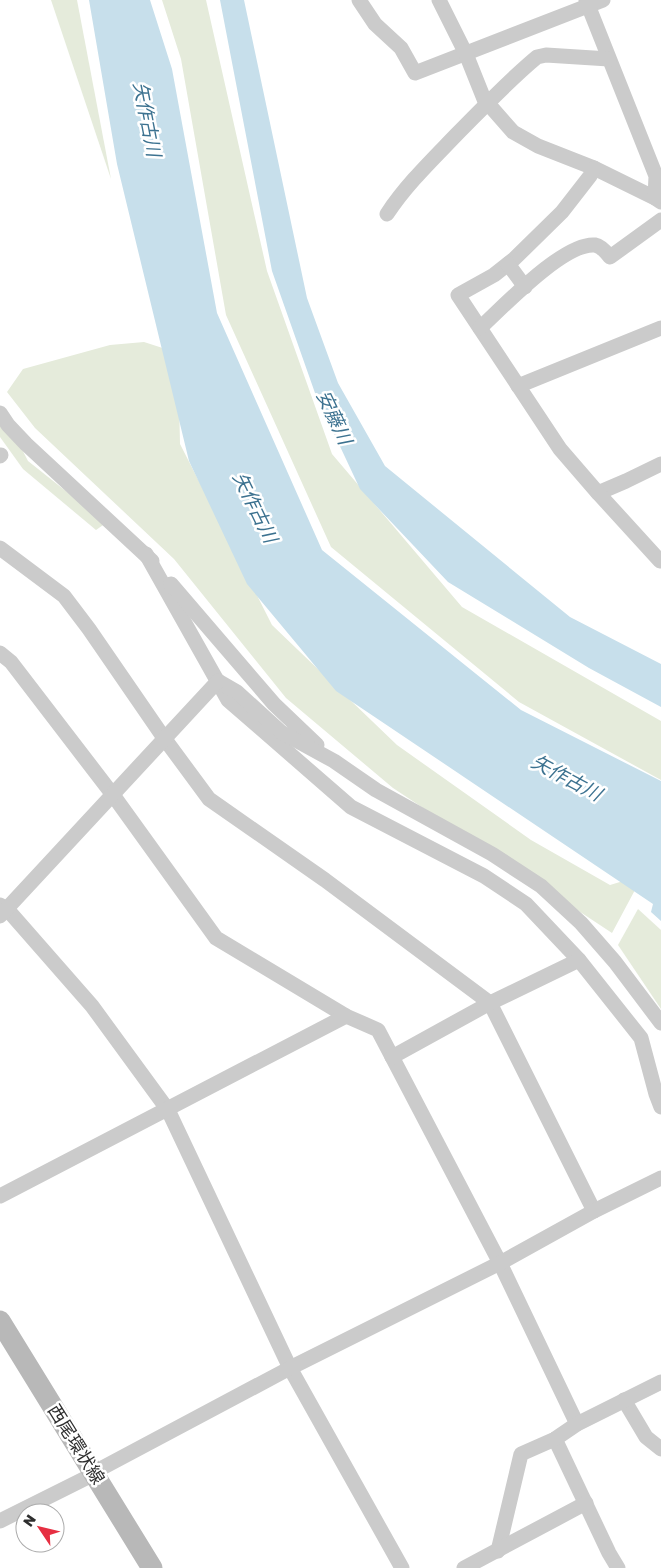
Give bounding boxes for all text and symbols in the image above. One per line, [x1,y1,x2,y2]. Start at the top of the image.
water label: 矢作古川 [129,79,167,160]
water label: 安藤川 [313,386,358,449]
water label: 矢作古川 [229,468,284,548]
water label: 矢作古川 [528,749,608,806]
street label: 西尾環状線 [44,1400,110,1488]
north arrow [15,1503,65,1553]
text: N [19,1511,39,1529]

